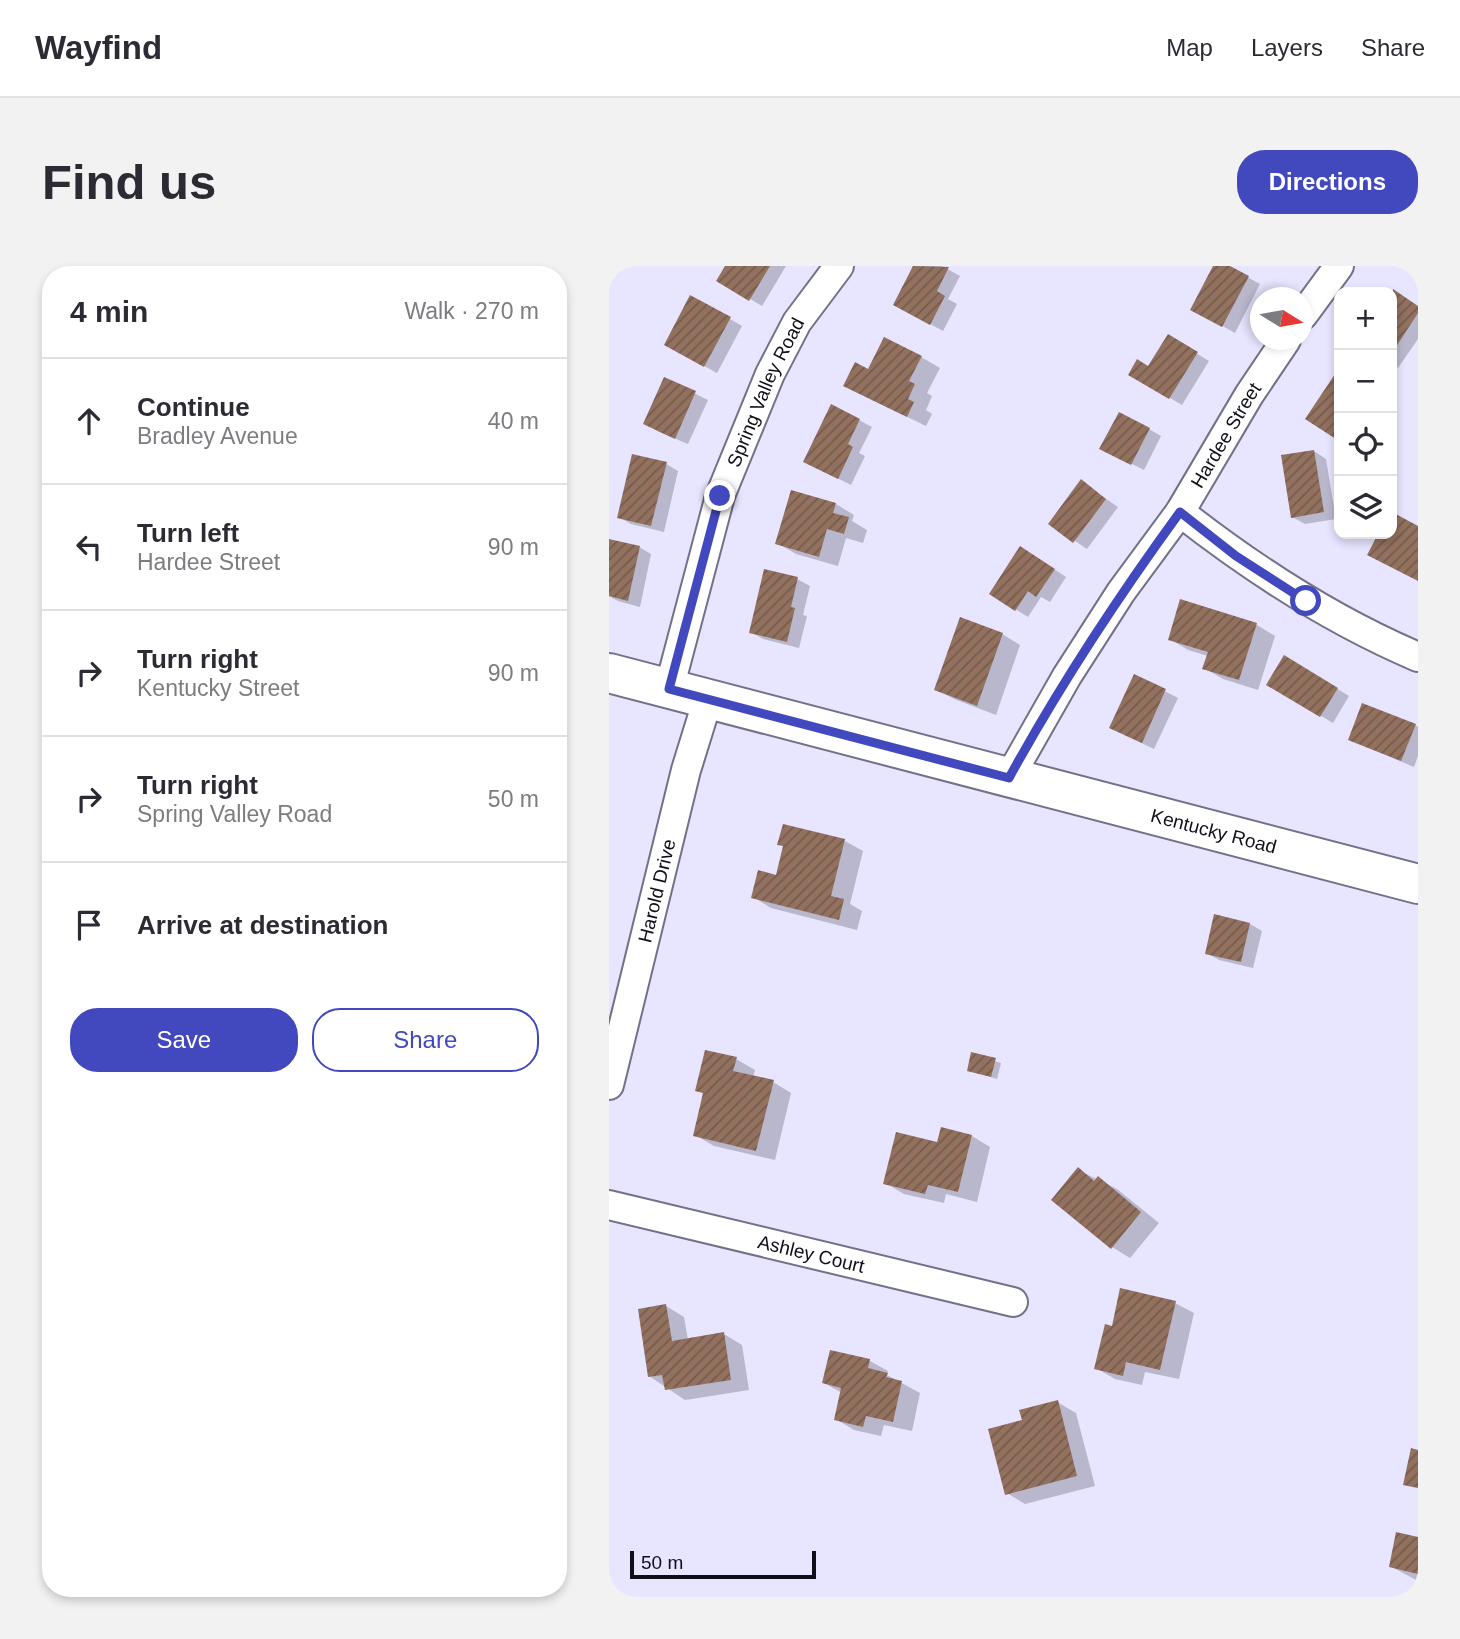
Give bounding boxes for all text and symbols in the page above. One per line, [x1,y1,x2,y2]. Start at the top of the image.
text: Wayfind [35,29,162,66]
text: Map [1166,34,1213,61]
text: Layers [1251,34,1323,61]
text: Share [1361,34,1425,61]
button: Directions [1237,150,1418,214]
text: Find us [42,155,216,209]
north arrow [1250,287,1313,350]
map controls [1334,287,1397,539]
button: + [1334,287,1397,350]
text: 4 min [70,295,148,328]
text: Walk · 270 m [404,298,539,324]
street label: Spring Valley Road [723,314,808,470]
button: − [1334,350,1397,413]
street label: Hardee Street [1187,378,1266,492]
text: Continue [137,392,250,422]
icon: ahead [70,402,108,440]
text: 40 m [488,408,539,434]
button: locate [1334,413,1397,476]
text: Bradley Avenue [137,423,298,449]
button: layers [1334,476,1397,539]
route end [704,480,735,511]
text: Turn left [137,518,239,548]
icon: left [70,528,108,566]
text: 90 m [488,534,539,560]
text: Hardee Street [137,549,280,575]
route start [1290,585,1321,616]
text: Turn right [137,644,258,674]
icon: right [70,654,108,692]
text: 90 m [488,660,539,686]
text: Kentucky Street [137,675,299,701]
text: Turn right [137,770,258,800]
icon: right [70,780,108,818]
text: 50 m [488,786,539,812]
text: Spring Valley Road [137,801,332,827]
street label: Kentucky Road [1149,805,1279,858]
street label: Harold Drive [634,837,680,945]
icon: arrive [70,906,108,944]
text: Arrive at destination [137,910,388,940]
button: Save [70,1008,298,1072]
button: Share [312,1008,539,1072]
street label: Ashley Court [756,1231,867,1277]
scale bar [630,1548,815,1580]
text: 50 m [641,1552,683,1573]

